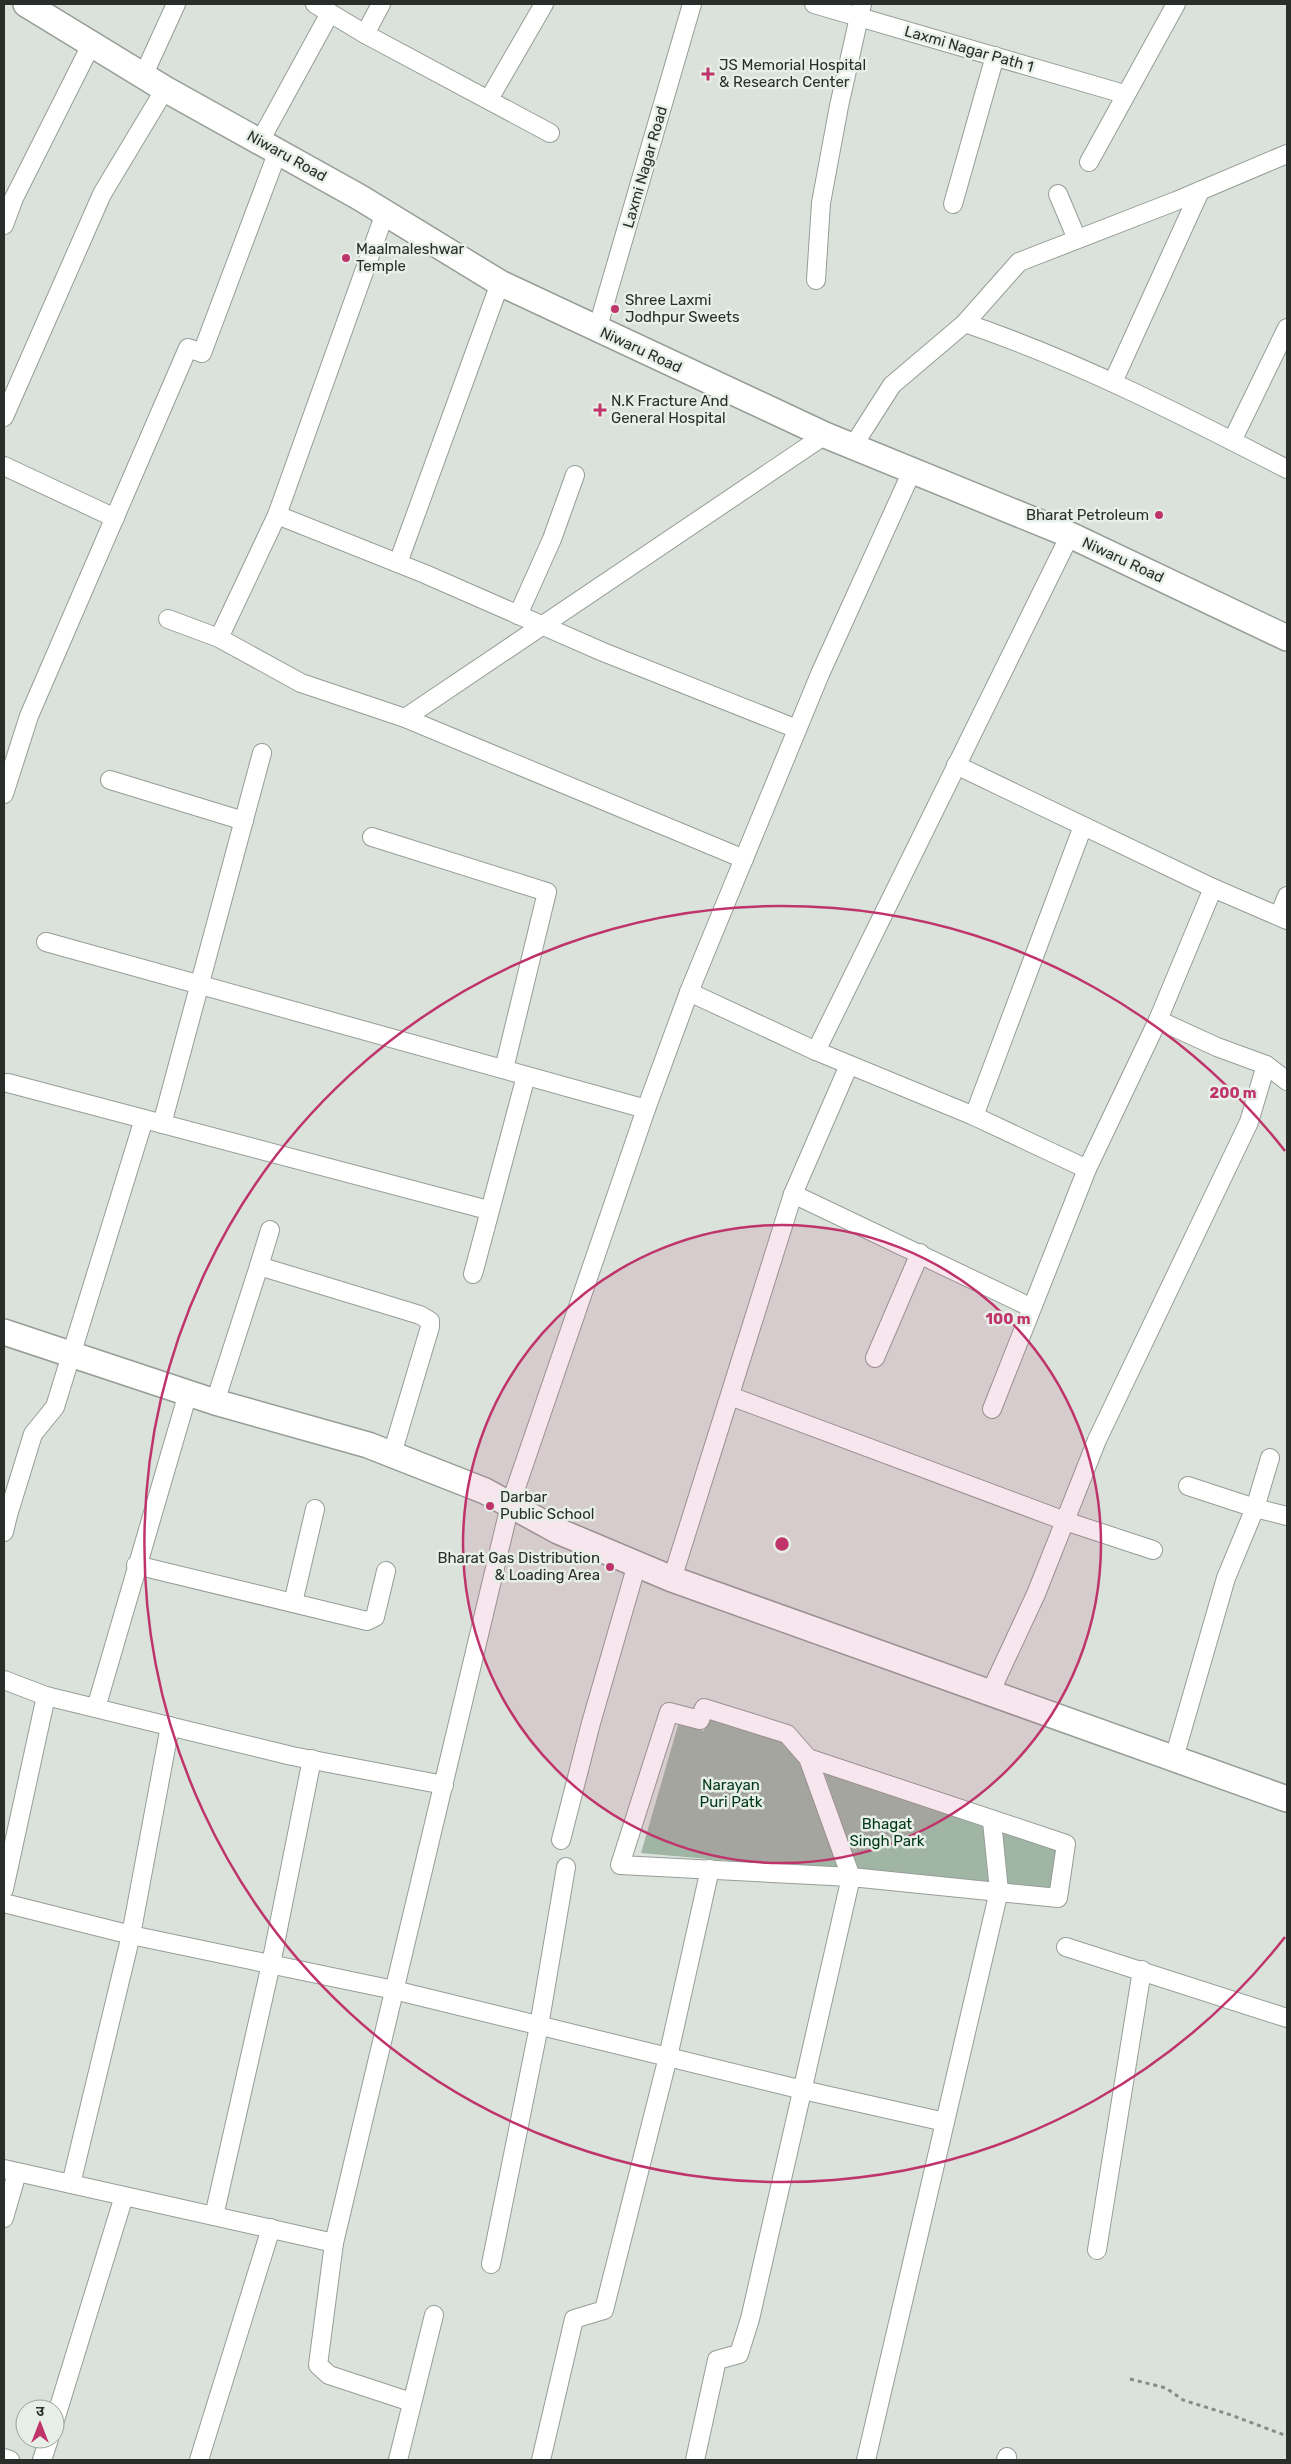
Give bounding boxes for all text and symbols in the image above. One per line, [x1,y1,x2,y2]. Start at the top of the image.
street label: Laxmi Nagar Path 1 [902,22,1036,76]
place label: JS Memorial Hospital & Research Center [719,56,866,91]
marker: JS Memorial Hospital & Research Center [701,67,715,81]
street label: Laxmi Nagar Road [619,104,671,230]
street label: Niwaru Road [244,127,330,185]
place label: Maalmaleshwar Temple [356,240,465,275]
marker: Maalmaleshwar Temple [340,252,352,264]
place label: Shree Laxmi Jodhpur Sweets [625,291,740,326]
marker: Shree Laxmi Jodhpur Sweets [609,303,621,315]
street label: Niwaru Road [597,323,685,377]
place label: N.K Fracture And General Hospital [611,392,728,427]
marker: N.K Fracture And General Hospital [593,403,607,417]
place label: Bharat Petroleum [1026,506,1149,524]
marker: Bharat Petroleum [1153,509,1165,521]
street label: Niwaru Road [1079,533,1167,587]
text: 200 m [1209,1084,1257,1102]
text: 100 m [986,1310,1030,1328]
place label: Darbar Public School [500,1488,594,1523]
marker: Darbar Public School [484,1500,496,1512]
centre of rings [773,1535,791,1553]
place label: Bharat Gas Distribution & Loading Area [437,1549,600,1584]
marker: Bharat Gas Distribution & Loading Area [604,1561,616,1573]
park label: Narayan Puri Patk [700,1776,763,1811]
park label: Bhagat Singh Park [849,1815,925,1850]
north arrow [15,2399,65,2449]
text: उ [36,2403,45,2420]

